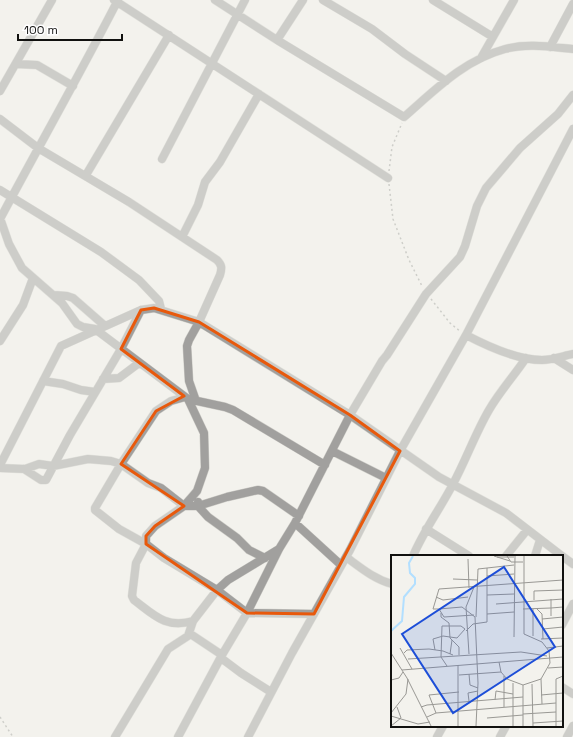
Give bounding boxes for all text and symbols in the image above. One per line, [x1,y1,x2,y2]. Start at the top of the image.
scale bar [18,16,122,42]
text: 100 m [24,22,58,38]
inset map [391,555,563,727]

